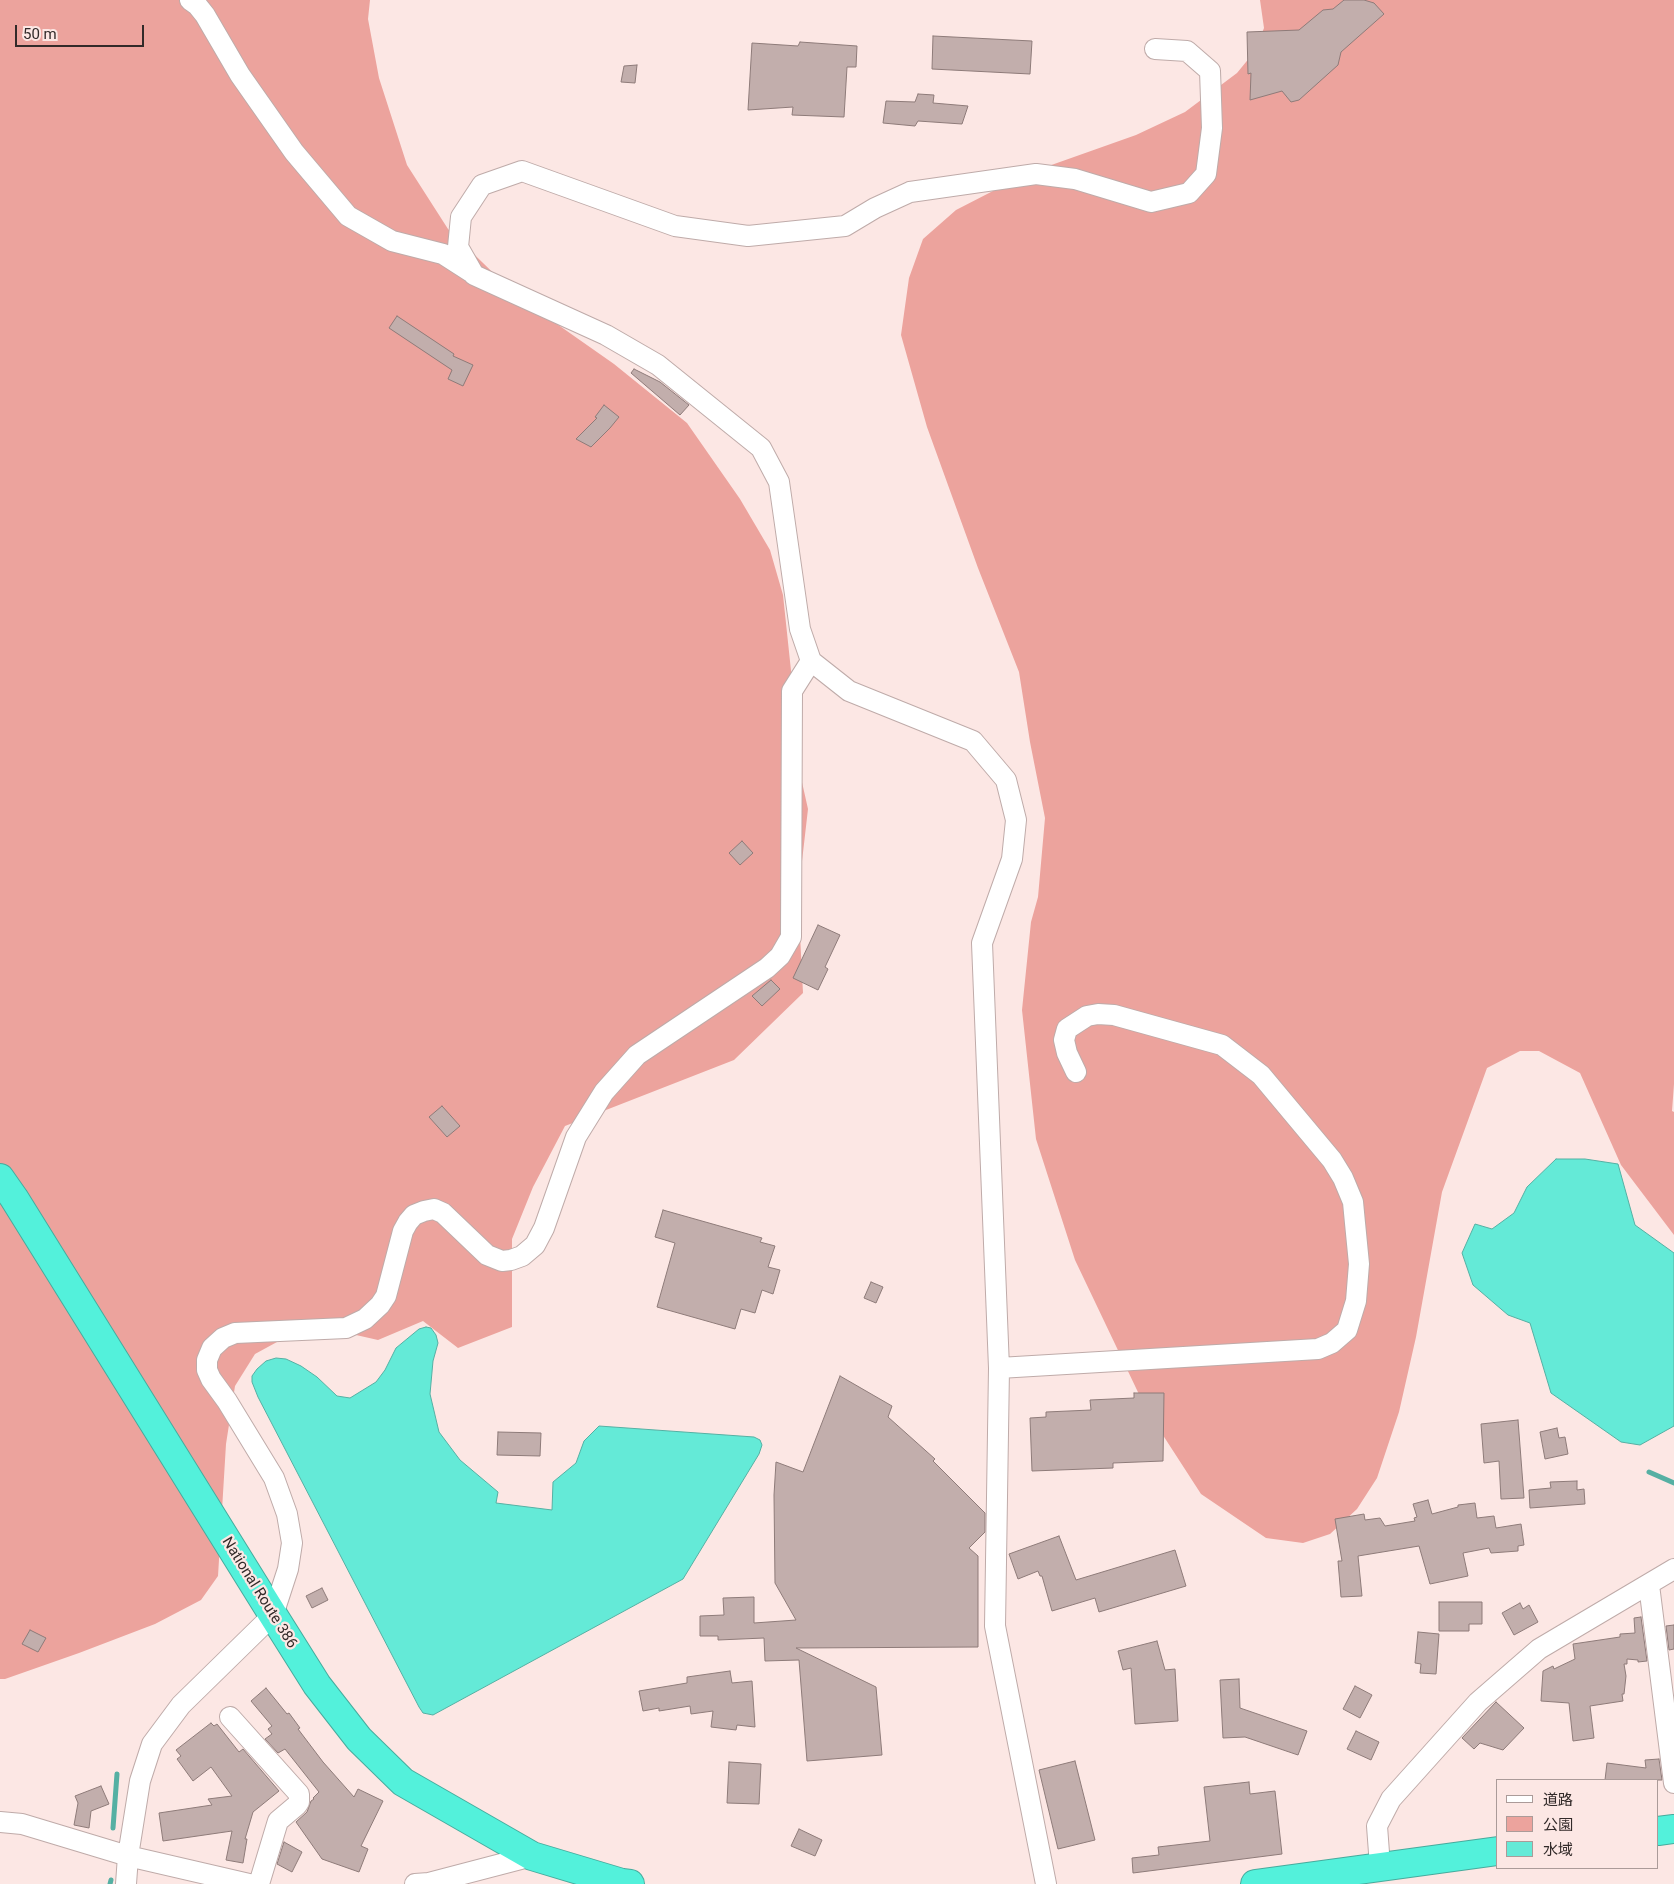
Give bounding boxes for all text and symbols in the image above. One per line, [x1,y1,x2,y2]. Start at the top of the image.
scale bar [18,15,146,47]
text: 50 m [23,25,57,43]
street label: National Route 386 [218,1534,300,1652]
legend [1496,1779,1659,1869]
text: 道路 [1543,1791,1573,1809]
text: 公園 [1543,1816,1573,1834]
text: 水域 [1543,1841,1573,1859]

